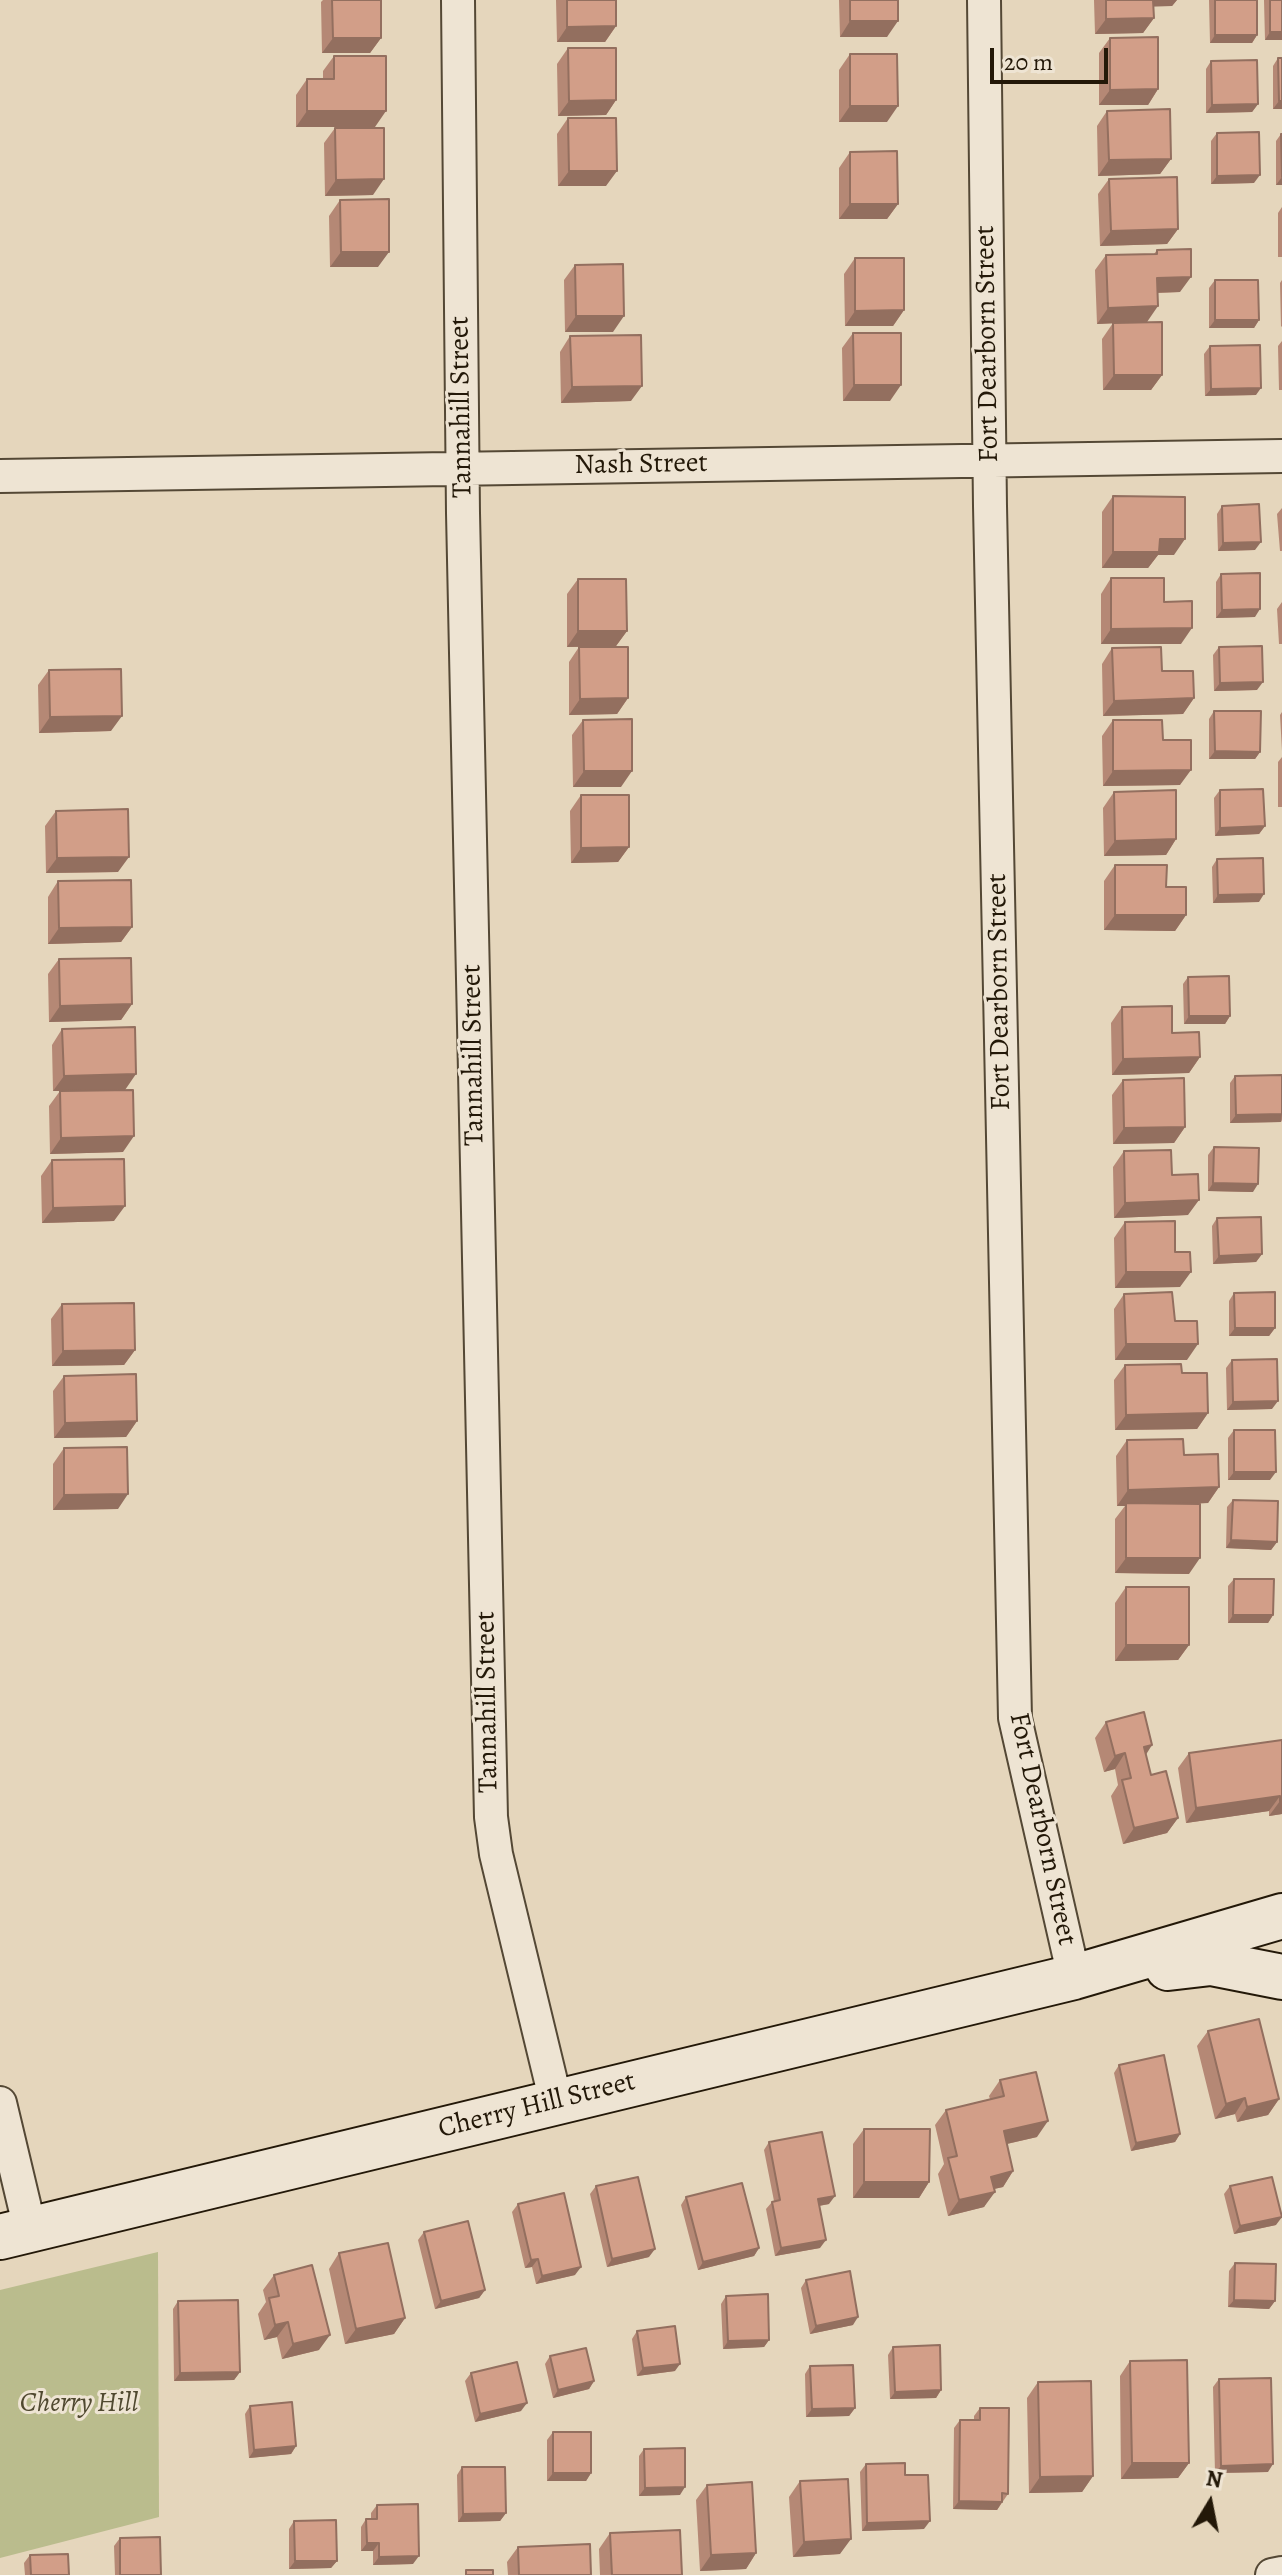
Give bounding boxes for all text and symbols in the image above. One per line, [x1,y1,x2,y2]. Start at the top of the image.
scale bar [994,32,1112,82]
text: 20 m [1004,46,1053,78]
street label: Fort Dearborn Street [969,225,1007,463]
street label: Tannahill Street [444,316,480,498]
street label: Nash Street [574,447,708,483]
street label: Fort Dearborn Street [981,873,1019,1111]
street label: Tannahill Street [456,964,492,1146]
street label: Tannahill Street [470,1611,506,1793]
street label: Fort Dearborn Street [1001,1710,1083,1948]
street label: Cherry Hill Street [435,2065,639,2147]
park label: Cherry Hill [20,2387,138,2421]
north arrow [1170,2463,1250,2543]
text: N [1204,2463,1225,2496]

